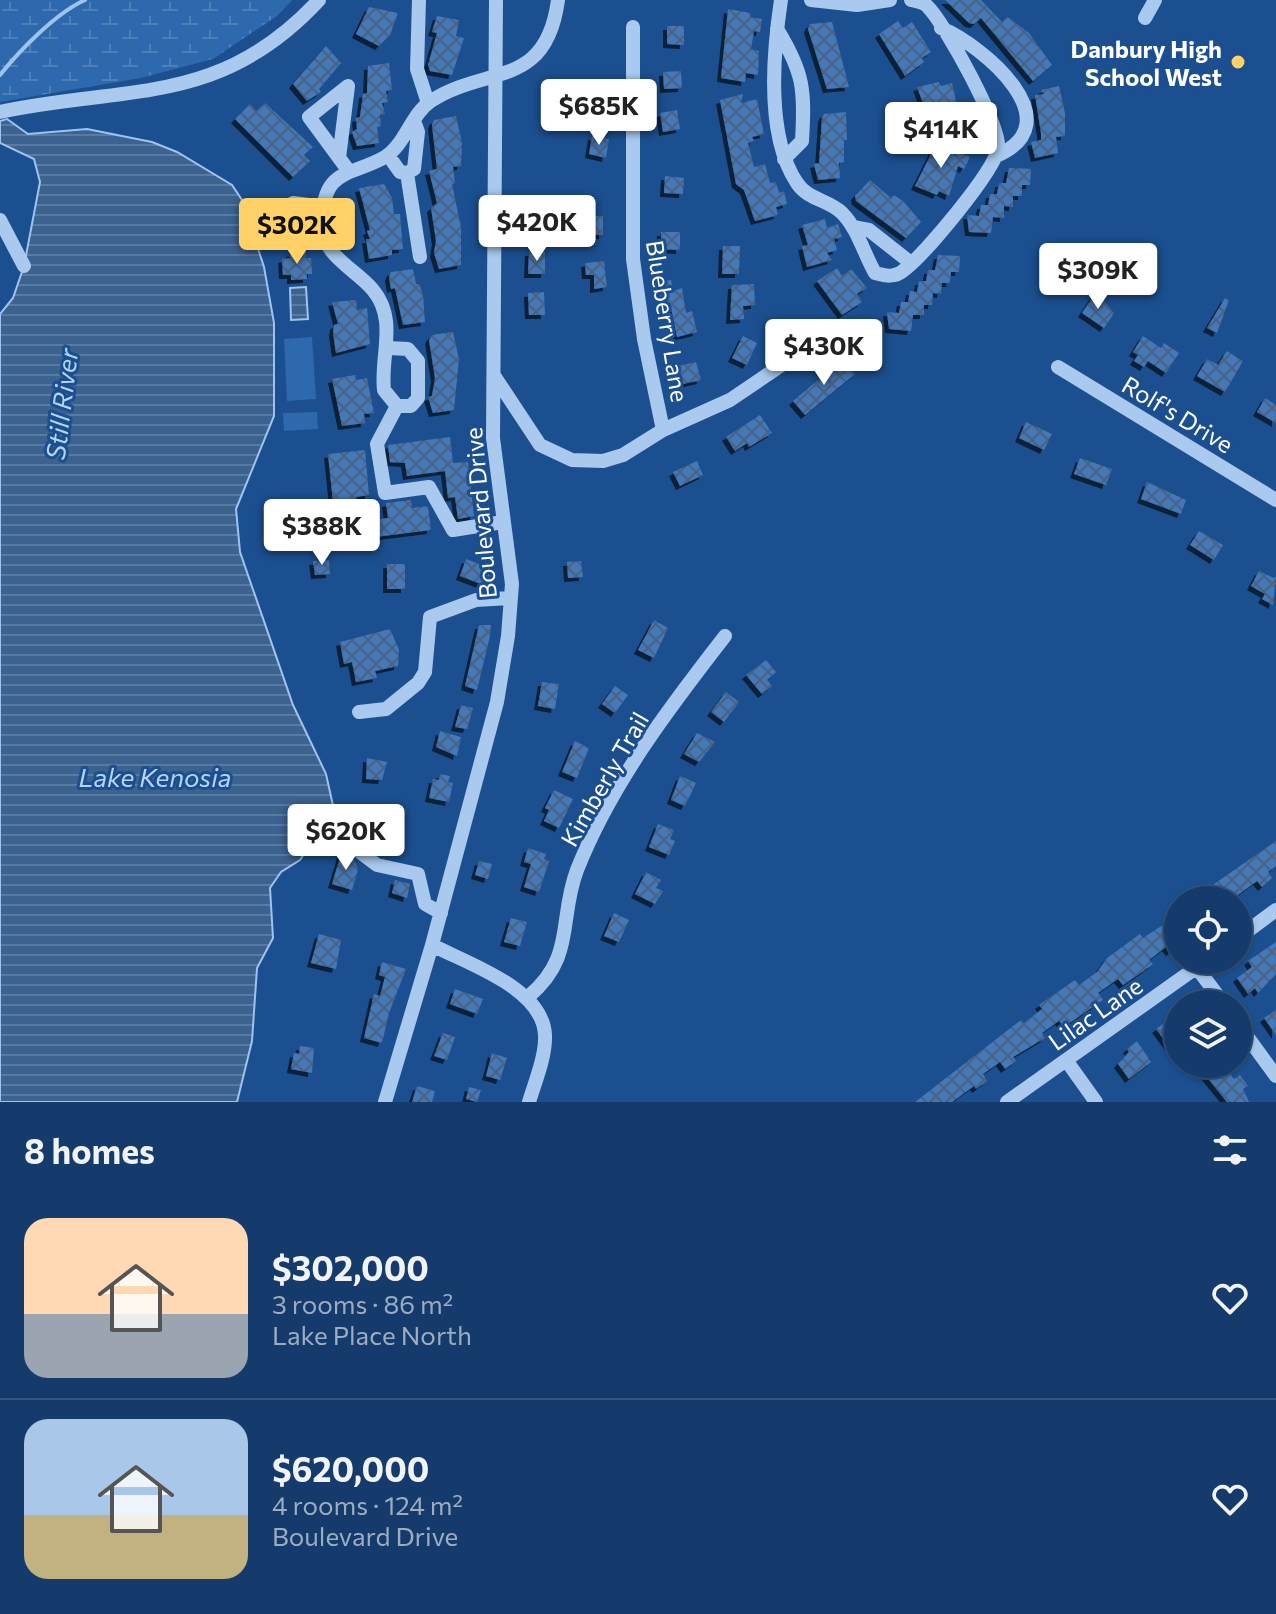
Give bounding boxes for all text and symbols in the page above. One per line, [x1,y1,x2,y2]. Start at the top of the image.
place label: Danbury High School West [1071,34,1222,91]
marker: Danbury High School West [1229,53,1247,71]
pin: $685K [543,79,655,147]
text: $685K [559,89,639,120]
pin: $414K [885,102,997,170]
text: $414K [903,112,979,143]
pin: $420K [481,195,593,263]
pin: $302K [241,198,353,266]
text: $420K [497,205,577,236]
text: $302K [257,208,337,239]
street label: Blueberry Lane [641,238,695,404]
pin: $309K [1042,243,1154,311]
text: $309K [1057,253,1139,284]
pin: $430K [768,319,880,387]
text: $430K [783,329,865,360]
water label: Still River [39,345,83,461]
street label: Rolf's Drive [1117,370,1239,458]
street label: Boulevard Drive [458,426,502,600]
pin: $388K [266,499,378,567]
text: $388K [282,509,362,540]
street label: Kimberly Trail [554,707,654,851]
water label: Lake Kenosia [79,761,231,792]
pin: $620K [290,804,402,872]
text: $620K [306,814,386,845]
map controls [1164,886,1252,1078]
button: locate [1164,886,1252,974]
street label: Lilac Lane [1043,970,1147,1056]
button: layers [1164,990,1252,1078]
icon: filters [1208,1128,1252,1172]
text: 8 homes [24,1129,155,1171]
text: $302,000 [272,1246,429,1288]
icon: home [88,1250,184,1346]
icon: heart [1208,1276,1252,1320]
text: 3 rooms · 86 m² [272,1288,453,1319]
text: Lake Place North [272,1319,472,1350]
text: $620,000 [272,1447,429,1489]
icon: home [88,1451,184,1547]
icon: heart [1208,1477,1252,1521]
text: 4 rooms · 124 m² [272,1489,463,1520]
text: Boulevard Drive [272,1520,458,1551]

